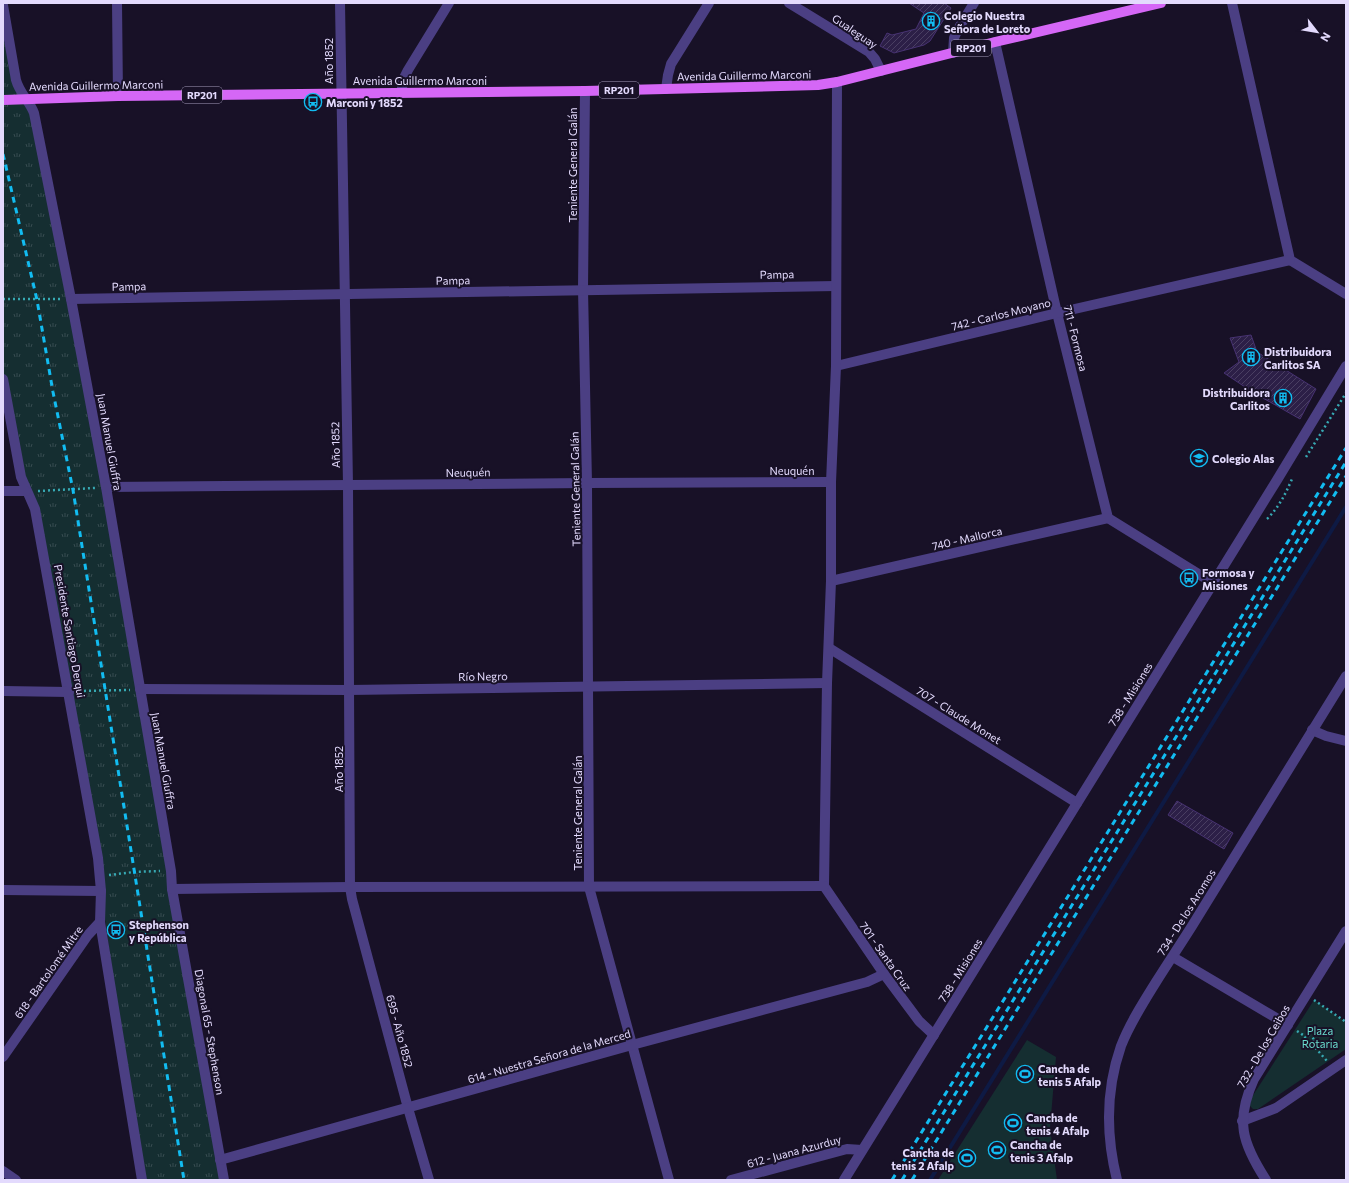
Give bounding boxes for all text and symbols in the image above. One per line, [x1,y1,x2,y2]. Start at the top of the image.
place label: Colegio Nuestra Señora de Loreto [944,9,1031,35]
street label: Gualeguay [830,11,880,51]
building icon: Colegio Nuestra Señora de Loreto [921,11,941,31]
north arrow [1297,12,1337,52]
text: N [1318,31,1334,44]
street label: Año 1852 [322,38,335,84]
road number: RP201 [951,40,991,56]
street label: Avenida Guillermo Marconi [677,67,811,83]
street label: Avenida Guillermo Marconi [353,74,487,87]
street label: Avenida Guillermo Marconi [29,77,163,93]
road number: RP201 [599,82,639,98]
road number: RP201 [182,87,222,103]
bus stop icon: Marconi y 1852 [303,92,323,112]
place label: Marconi y 1852 [326,96,403,109]
street label: Teniente General Galán [566,107,579,223]
street label: Pampa [760,267,794,281]
street label: Pampa [436,273,470,287]
street label: Pampa [112,279,146,293]
street label: 742 - Carlos Moyano [950,295,1052,333]
street label: 711 - Formosa [1061,303,1091,373]
place label: Distribuidora Carlitos SA [1264,345,1332,371]
building icon: Distribuidora Carlitos SA [1241,347,1261,367]
place label: Distribuidora Carlitos [1202,386,1270,412]
building icon: Distribuidora Carlitos [1273,388,1293,408]
street label: Juan Manuel Giuffra [94,392,125,492]
street label: Año 1852 [328,422,342,468]
street label: Teniente General Galán [567,431,583,547]
school or university icon: Colegio Alas [1189,448,1209,468]
place label: Colegio Alas [1212,452,1275,465]
street label: Neuquén [770,464,814,477]
street label: Neuquén [445,465,491,479]
street label: 740 - Mallorca [931,524,1003,552]
street label: Presidente Santiago Derqui [52,563,88,699]
place label: Formosa y Misiones [1202,566,1254,592]
bus stop icon: Formosa y Misiones [1179,568,1199,588]
street label: 738 - Misiones [1105,660,1155,728]
street label: Río Negro [458,669,508,683]
street label: 707 - Claude Monet [914,684,1004,747]
street label: Juan Manuel Giuffra [148,711,179,811]
street label: Año 1852 [332,746,345,792]
street label: Teniente General Galán [571,755,584,871]
street label: 734 - De los Aromos [1154,866,1218,958]
place label: Stephenson y República [129,918,189,944]
street label: 701 - Santa Cruz [857,919,915,993]
bus stop icon: Stephenson y República [106,920,126,940]
street label: 618 - Bartolomé Mitre [11,923,85,1021]
street label: 738 - Misiones [935,936,985,1004]
street label: Diagonal 65 - Stephenson [193,968,227,1096]
street label: 695 - Año 1852 [384,993,416,1069]
street label: 732 - De los Ceibos [1234,1002,1292,1090]
park label: Plaza Rotaria [1302,1024,1338,1050]
street label: 614 - Nuestra Señora de la Merced [466,1026,632,1086]
place label: Cancha de tenis 5 Afalp [1038,1062,1101,1088]
sports icon: Cancha de tenis 5 Afalp [1015,1064,1035,1084]
place label: Cancha de tenis 4 Afalp [1026,1111,1090,1137]
sports icon: Cancha de tenis 4 Afalp [1003,1113,1023,1133]
street label: 612 - Juana Azurduy [745,1132,843,1171]
place label: Cancha de tenis 3 Afalp [1010,1138,1073,1164]
sports icon: Cancha de tenis 3 Afalp [987,1140,1007,1160]
place label: Cancha de tenis 2 Afalp [891,1146,954,1172]
sports icon: Cancha de tenis 2 Afalp [957,1148,977,1168]

